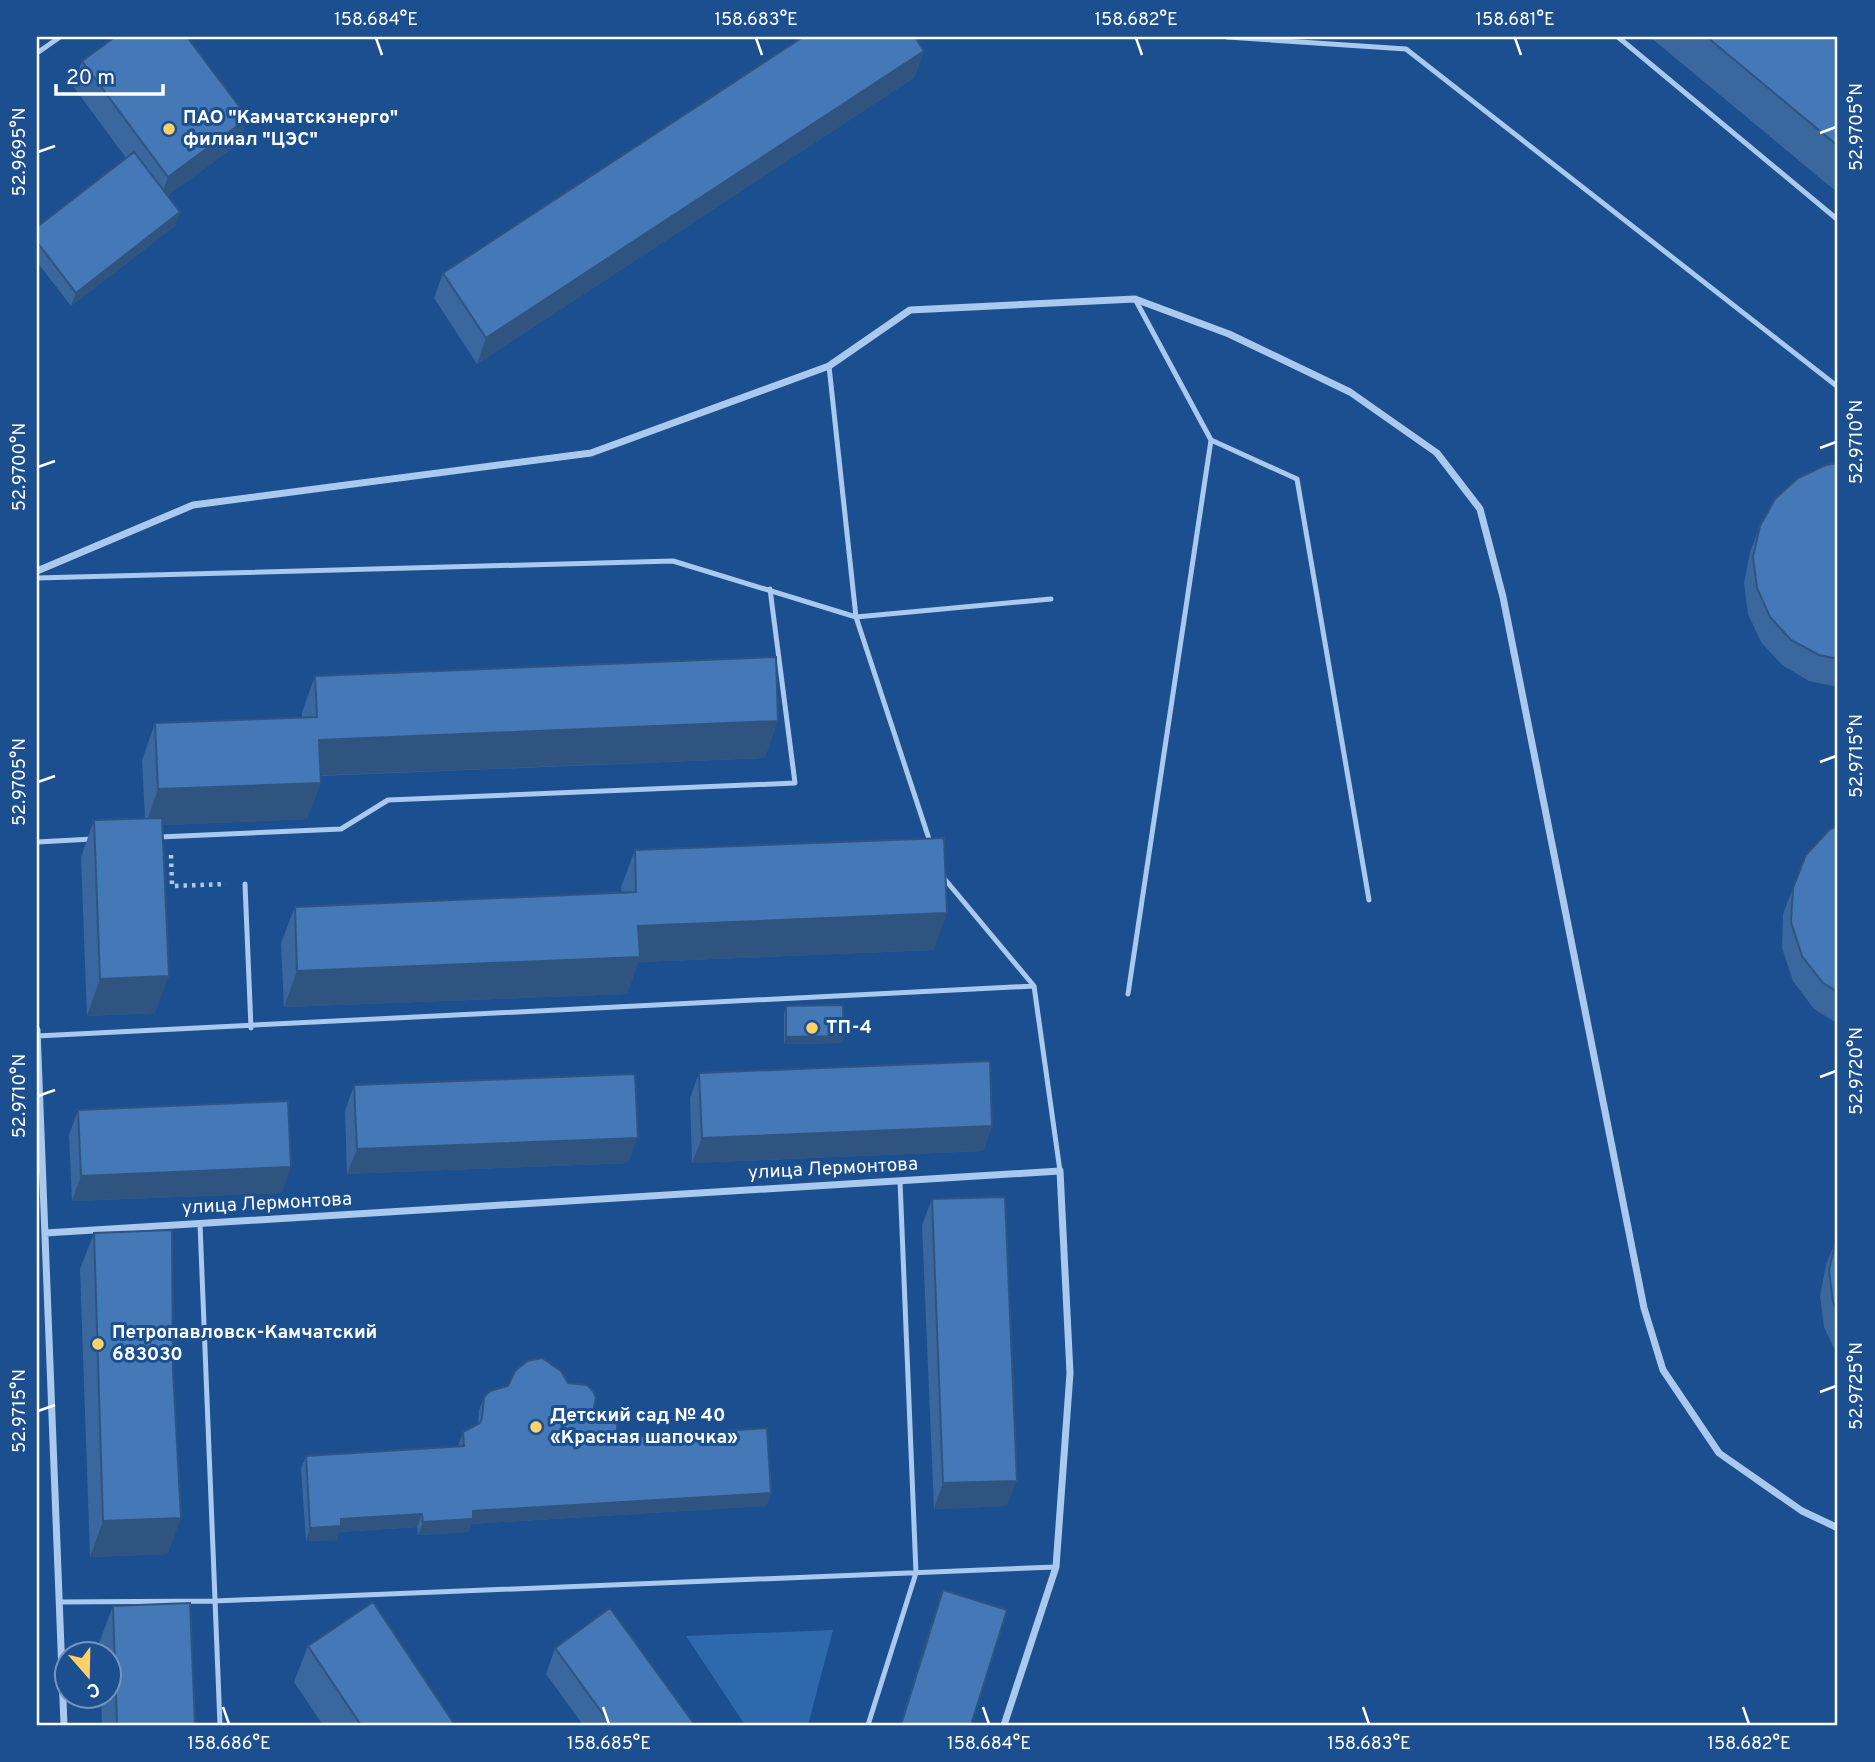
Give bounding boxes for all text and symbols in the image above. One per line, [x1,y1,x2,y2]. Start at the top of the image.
text: 158.684°E [334,9,418,32]
text: 158.683°E [714,9,798,32]
text: 158.682°E [1094,9,1178,32]
text: 158.681°E [1475,9,1555,32]
scale bar [56,52,163,96]
text: 20 m [66,65,115,92]
text: 52.9705°N [1846,83,1869,171]
place label: ПАО "Камчатскэнерго" филиал "ЦЭС" [183,106,398,152]
text: 52.9695°N [9,107,32,197]
marker: ПАО "Камчатскэнерго" филиал "ЦЭС" [161,121,177,137]
text: 52.9710°N [1846,400,1869,484]
text: 52.9700°N [9,423,32,511]
text: 52.9715°N [1846,714,1869,798]
text: 52.9705°N [9,738,32,826]
place label: ТП-4 [826,1016,872,1040]
marker: ТП-4 [804,1020,820,1036]
text: 52.9720°N [1846,1027,1869,1115]
text: 52.9710°N [9,1054,32,1138]
street label: улица Лермонтова [747,1153,919,1185]
street label: улица Лермонтова [181,1188,353,1220]
place label: Петропавловск-Камчатский 683030 [112,1321,377,1367]
marker: Петропавловск-Камчатский 683030 [90,1336,106,1352]
text: 52.9725°N [1846,1342,1869,1430]
text: 52.9715°N [9,1369,32,1453]
place label: Детский сад № 40 «Красная шапочка» [550,1404,738,1450]
marker: Детский сад № 40 «Красная шапочка» [528,1419,544,1435]
north arrow [52,1640,122,1710]
text: С [83,1676,103,1702]
text: 158.686°E [187,1733,271,1756]
text: 158.685°E [567,1733,651,1756]
text: 158.684°E [947,1733,1031,1756]
text: 158.683°E [1327,1733,1411,1756]
text: 158.682°E [1707,1733,1791,1756]

